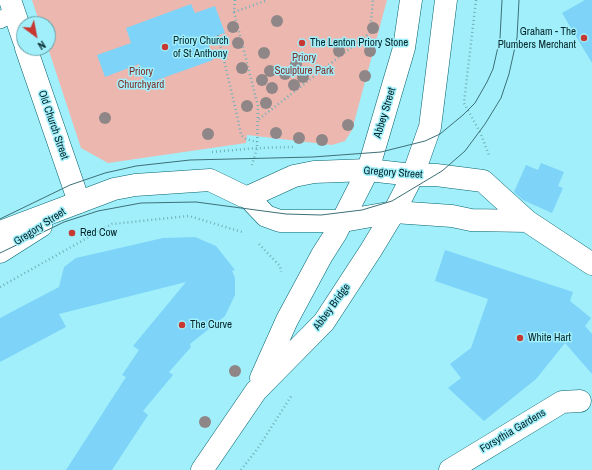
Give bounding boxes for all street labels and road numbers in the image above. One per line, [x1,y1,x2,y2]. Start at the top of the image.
street label: Abbey Street [371,86,399,140]
street label: Old Church Street [35,89,71,161]
street label: Gregory Street [363,164,423,182]
street label: Gregory Street [12,205,68,249]
street label: Abbey Bridge [311,281,353,333]
street label: Forsythia Gardens [478,406,548,456]

